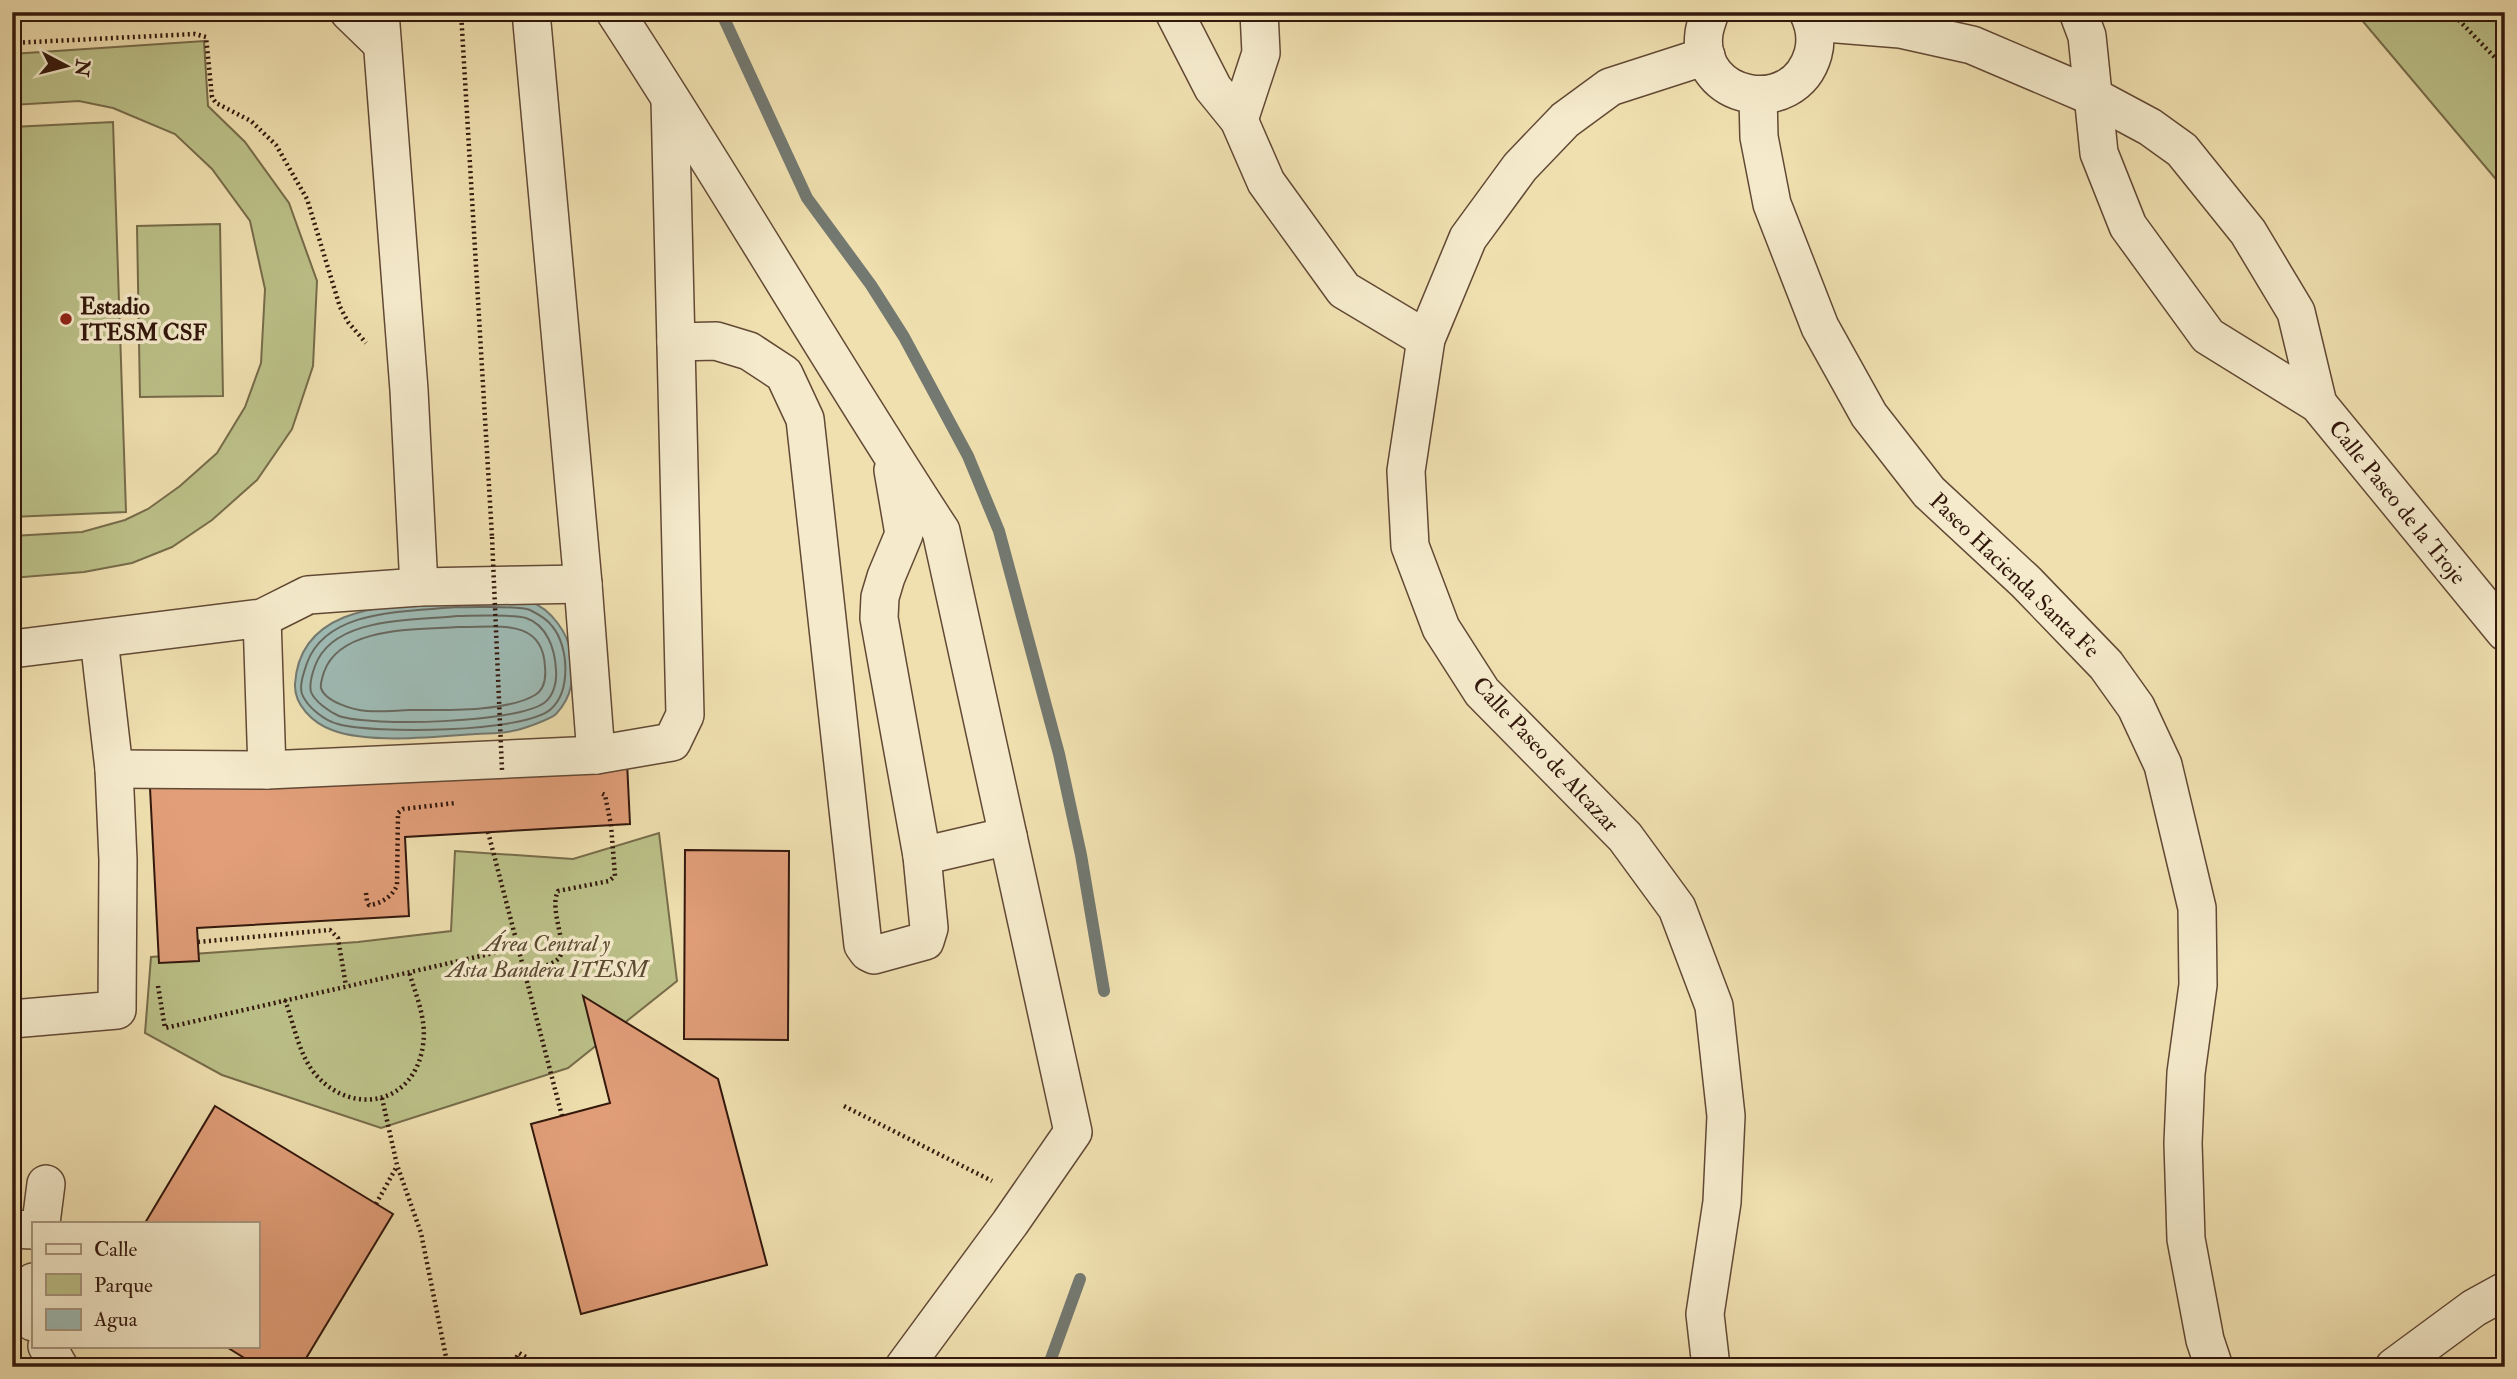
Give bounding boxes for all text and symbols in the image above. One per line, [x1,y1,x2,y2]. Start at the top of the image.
north arrow [32,32,102,102]
text: N [69,57,95,79]
place label: Estadio ITESM CSF [80,292,207,347]
marker: Estadio ITESM CSF [58,311,74,327]
street label: Calle Paseo de la Troje [2322,414,2473,591]
street label: Paseo Hacienda Santa Fe [1923,487,2106,664]
street label: Calle Paseo de Alcazar [1466,671,1625,838]
park label: Área Central y Asta Bandera ITESM [443,929,650,984]
legend [32,1222,259,1348]
text: Calle [94,1236,138,1263]
text: Parque [94,1272,153,1299]
text: Agua [93,1306,138,1333]

